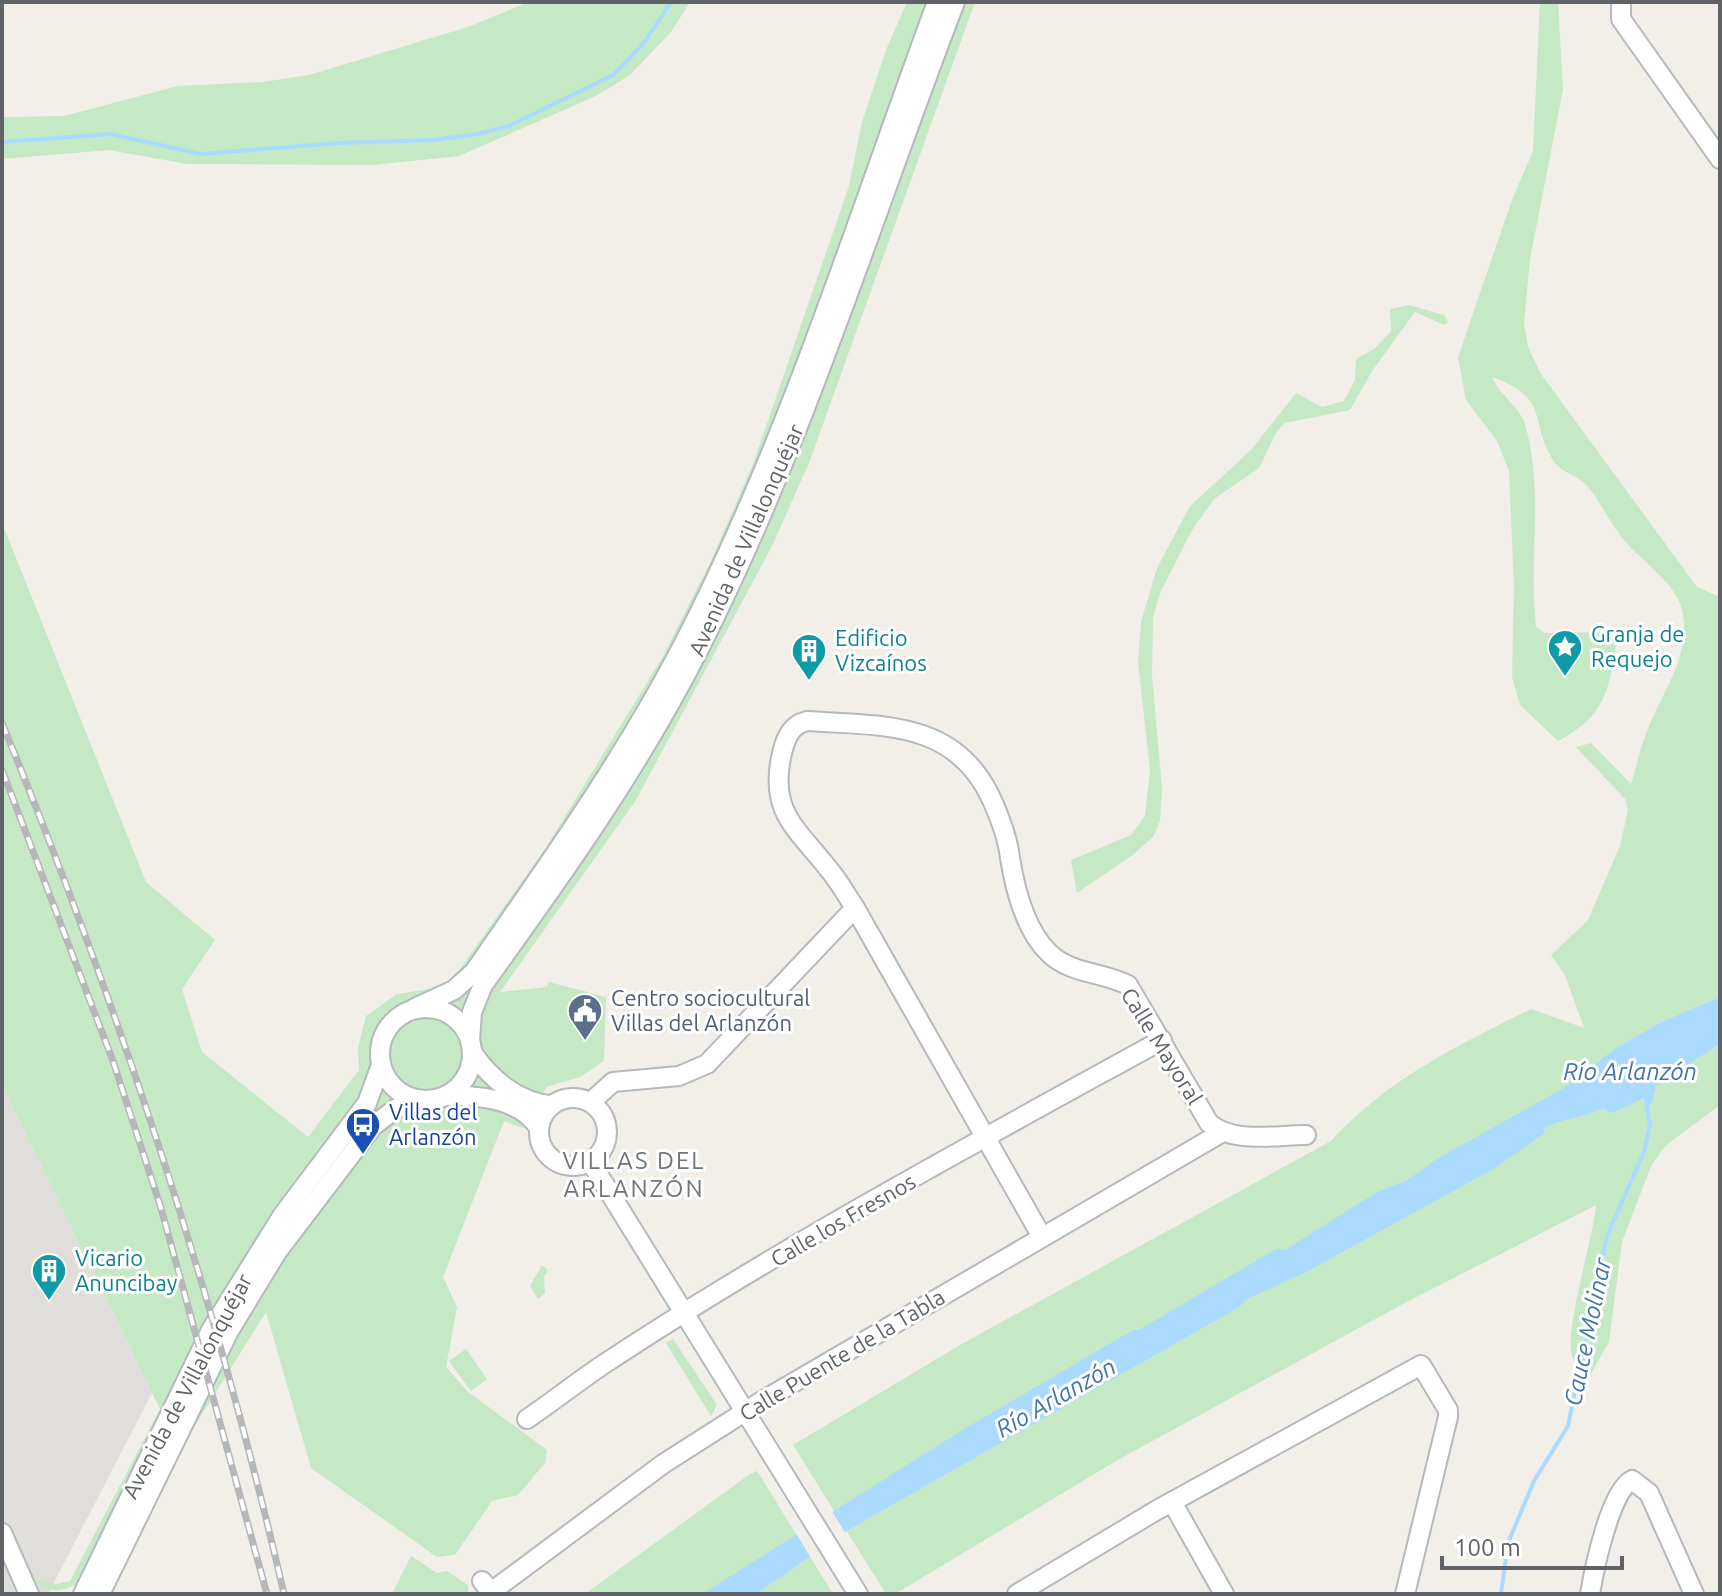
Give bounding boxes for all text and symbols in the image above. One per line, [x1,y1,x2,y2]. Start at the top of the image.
street label: Avenida de Villalonquéjar [683,420,808,659]
place label: Granja de Requejo [1591,621,1684,671]
place label: Edificio Vizcaínos [835,625,927,675]
place icon: Granja de Requejo [1546,628,1584,678]
building icon: Edificio Vizcaínos [790,632,828,682]
street label: Calle Mayoral [1117,983,1208,1109]
place label: Centro sociocultural Villas del Arlanzón [611,985,810,1035]
public building icon: Centro sociocultural Villas del Arlanzón [566,992,604,1042]
water label: Río Arlanzón [1563,1058,1697,1085]
place label: Villas del Arlanzón [389,1099,478,1149]
bus stop icon: Villas del Arlanzón [344,1106,382,1156]
district label: VILLAS DEL ARLANZÓN [562,1147,706,1202]
street label: Calle los Fresnos [766,1168,920,1271]
place label: Vicario Anuncibay [75,1245,178,1295]
building icon: Vicario Anuncibay [30,1252,68,1302]
water label: Cauce Molinar [1559,1255,1617,1408]
street label: Avenida de Villalonquéjar [117,1269,257,1502]
street label: Calle Puente de la Tabla [735,1283,949,1426]
water label: Río Arlanzón [991,1352,1120,1443]
scale bar [1442,1520,1622,1570]
text: 100 m [1454,1534,1521,1561]

